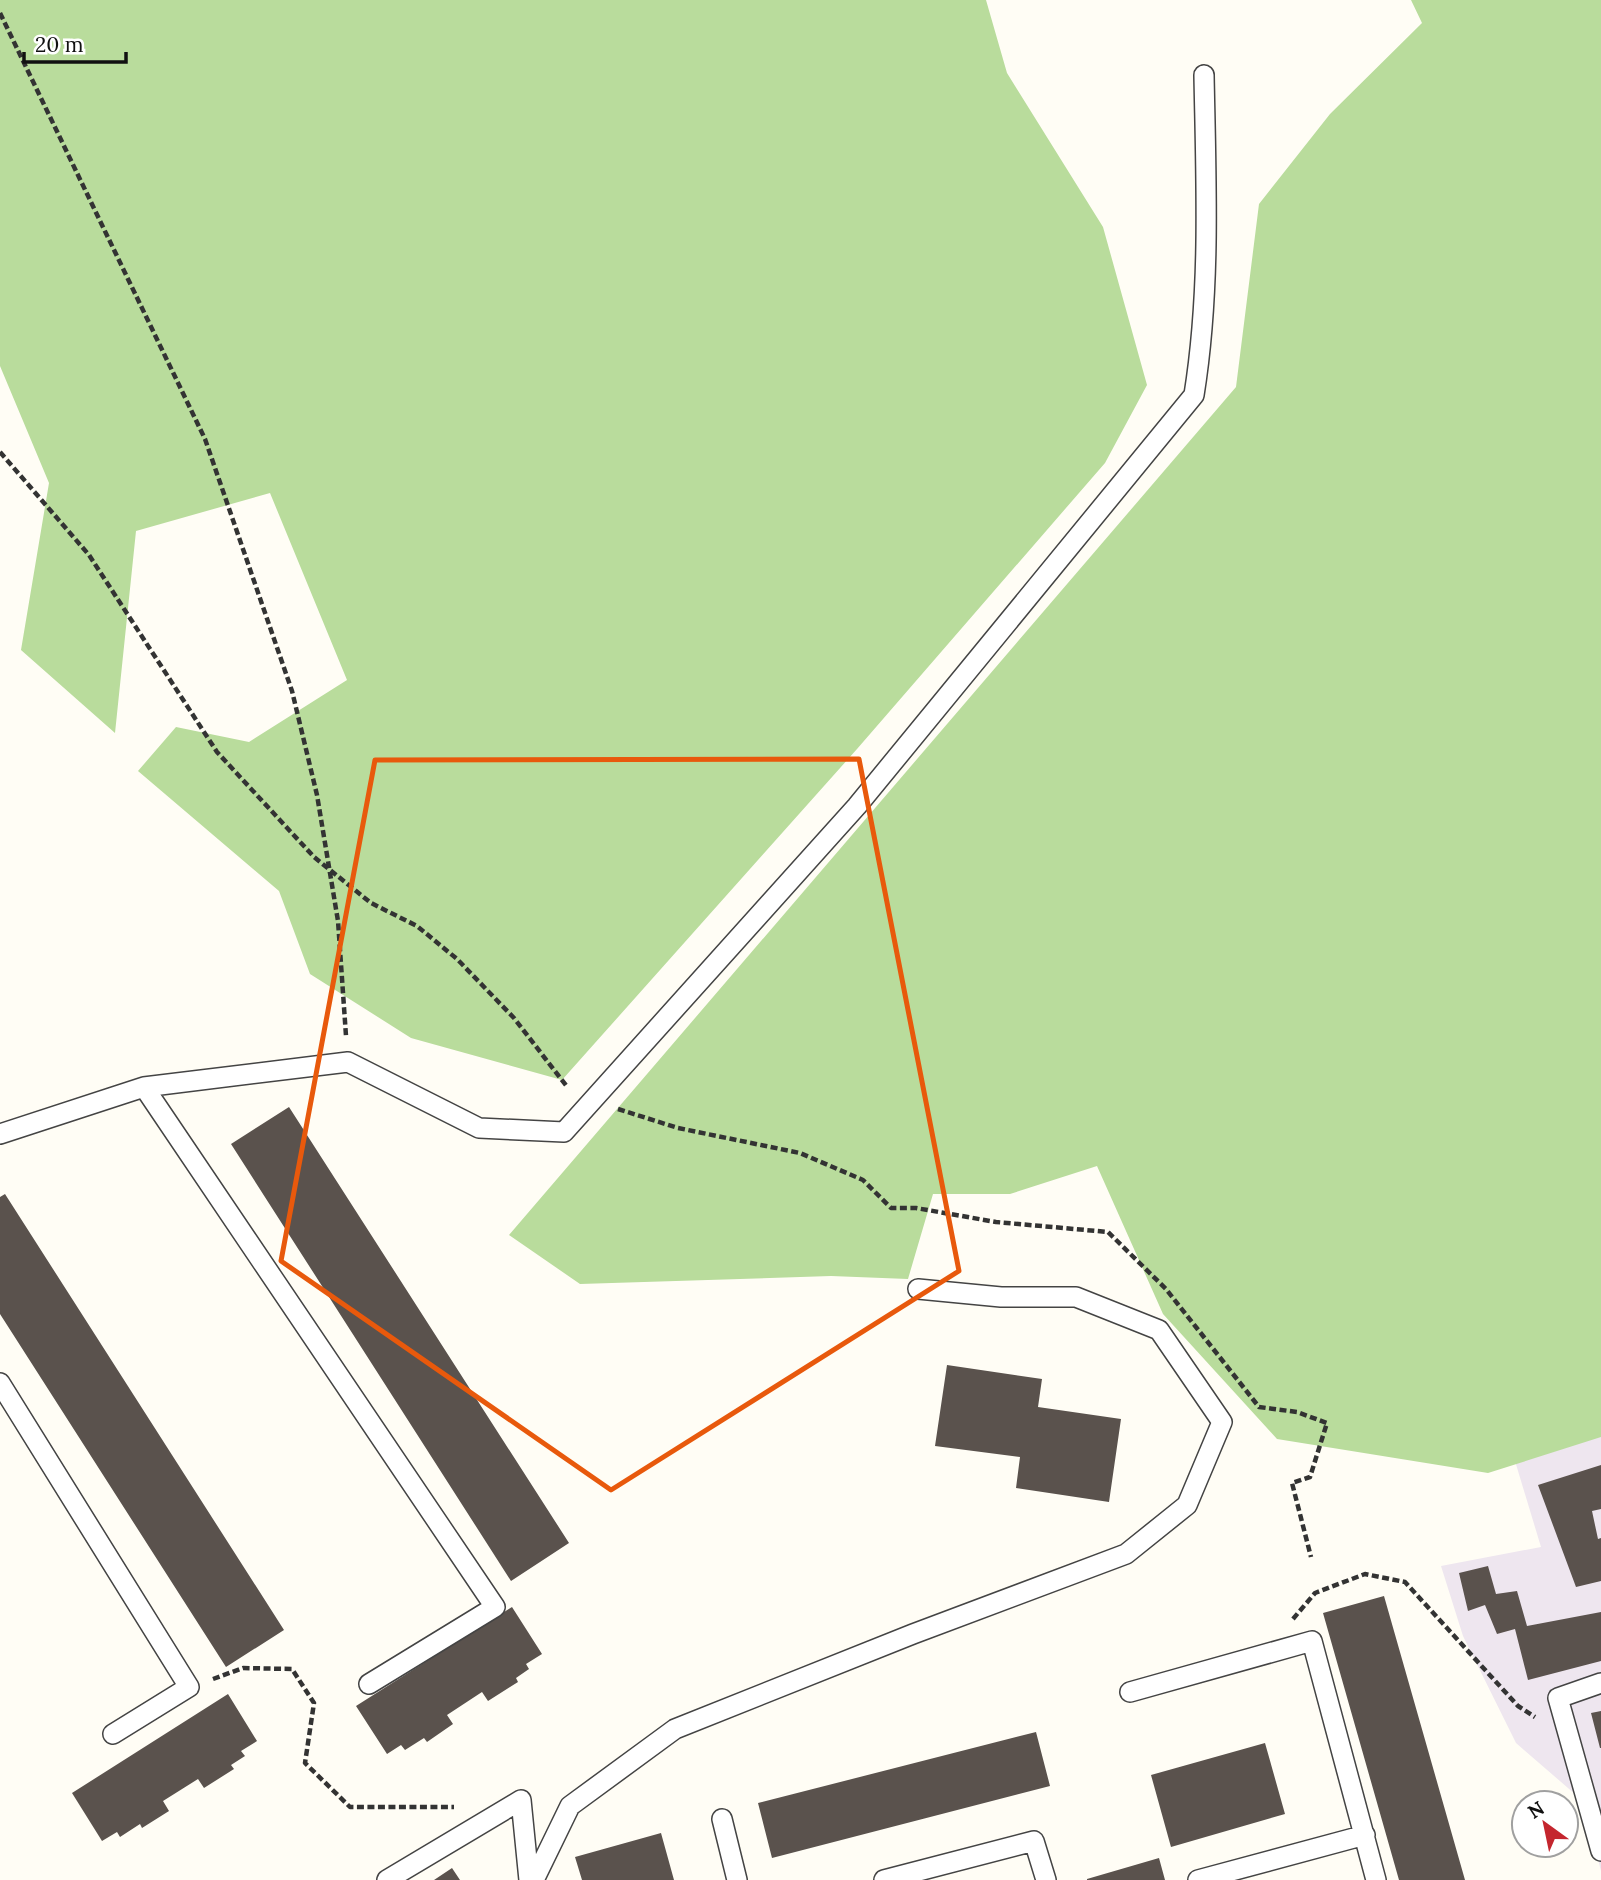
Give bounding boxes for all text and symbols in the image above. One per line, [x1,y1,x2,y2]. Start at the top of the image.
scale bar [24,21,126,65]
text: 20 m [35,31,84,58]
north arrow [1510,1789,1580,1859]
text: N [1523,1796,1549,1824]

